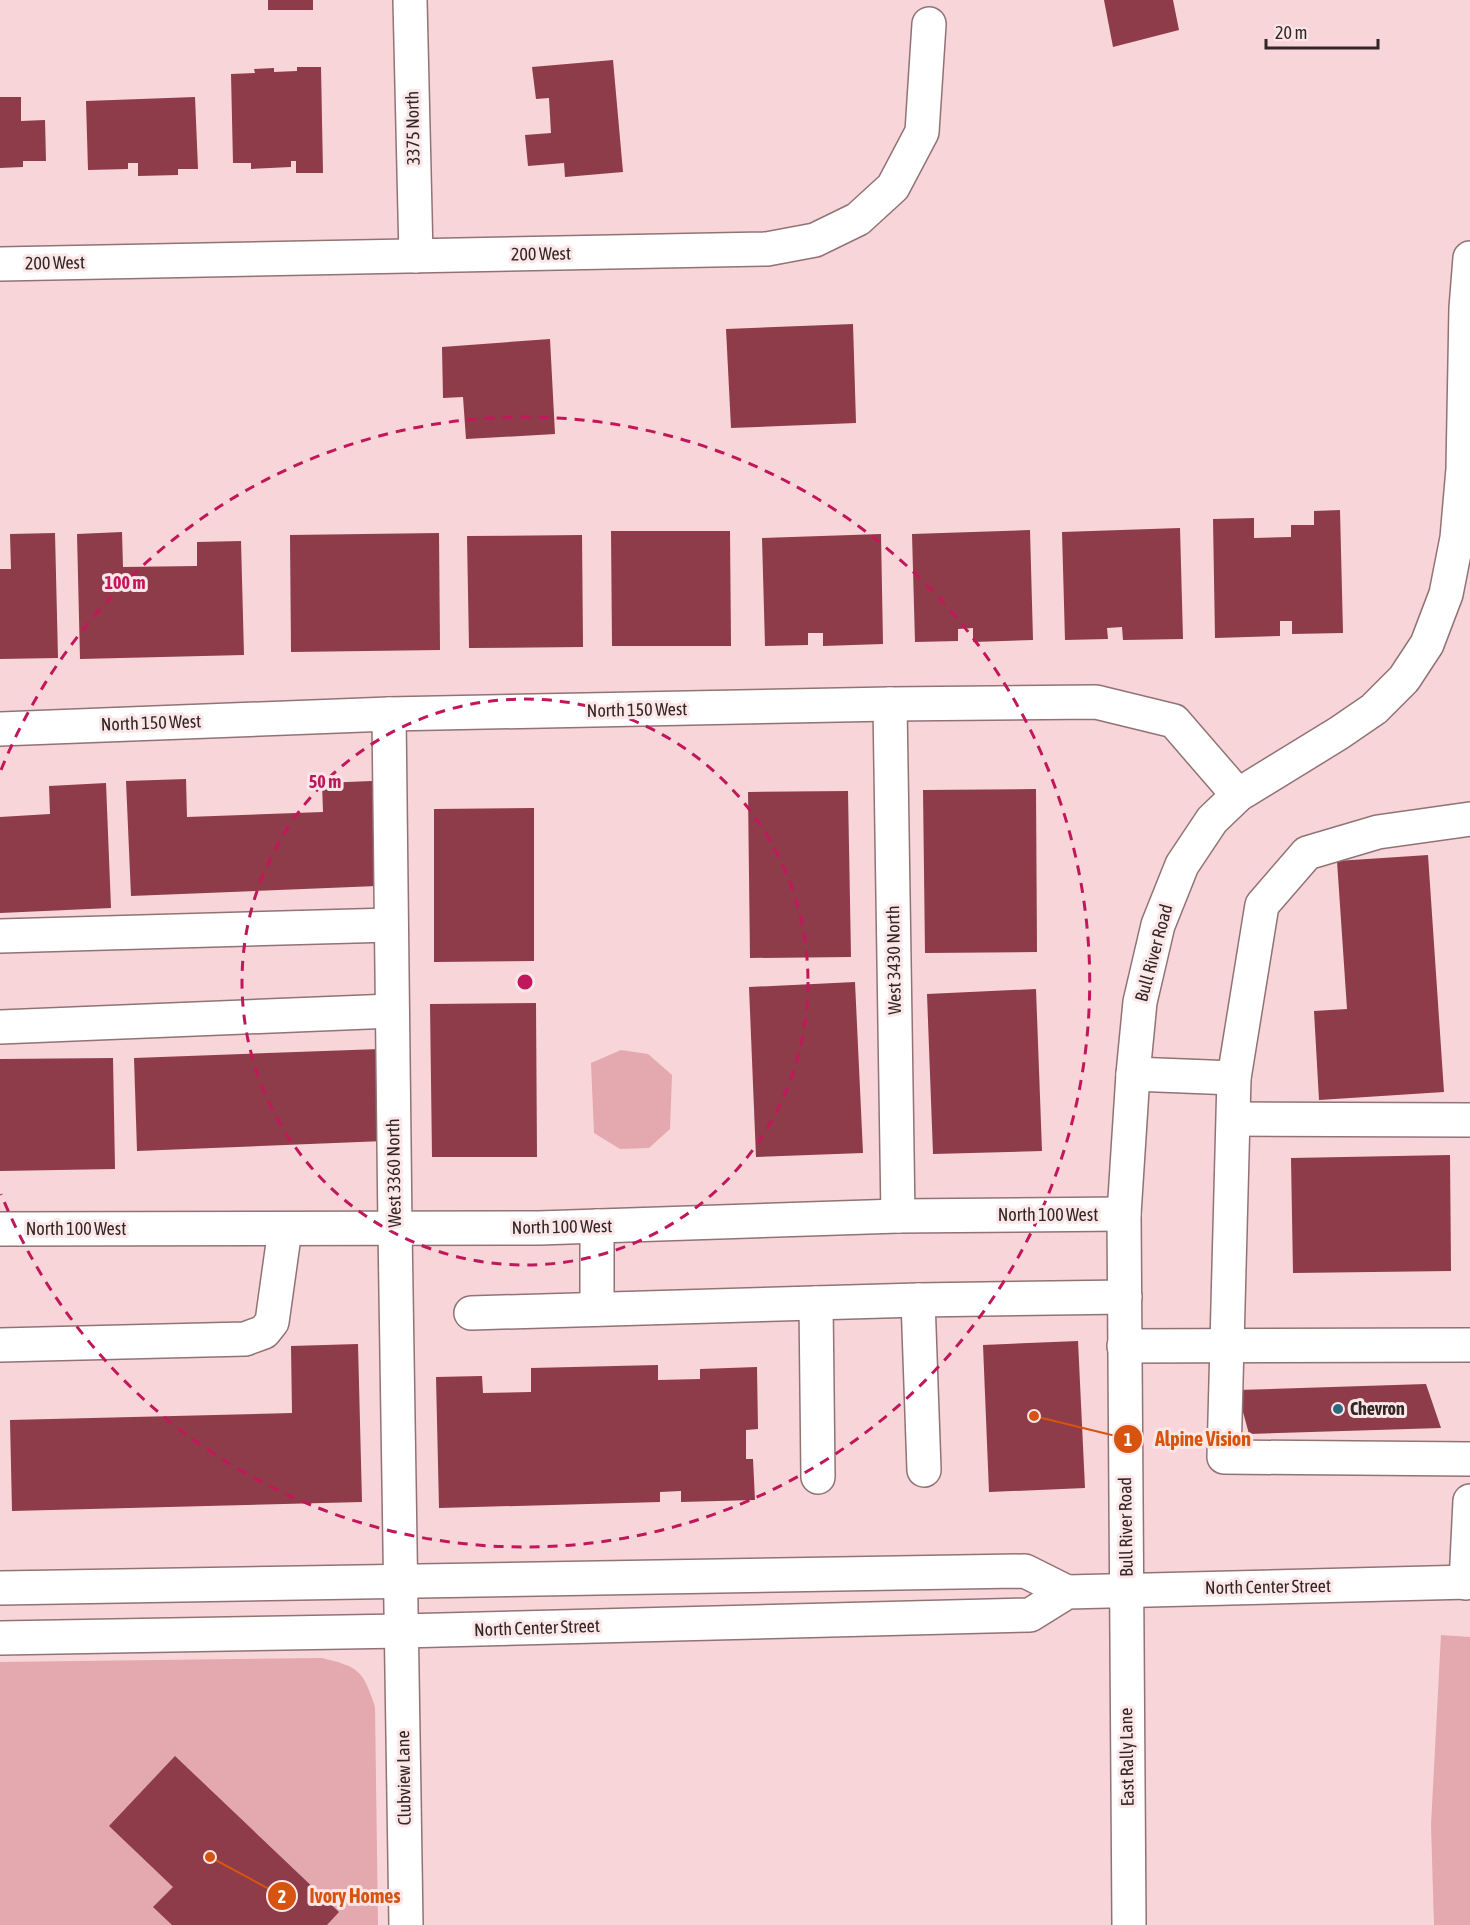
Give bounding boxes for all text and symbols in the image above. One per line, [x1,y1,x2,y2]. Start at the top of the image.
scale bar [1266,12,1378,50]
text: 20 m [1275,22,1307,43]
street label: 3375 North [401,91,424,165]
street label: 200 West [511,242,571,265]
street label: 200 West [25,251,85,274]
text: 100 m [105,572,145,593]
street label: North 150 West [586,698,687,721]
street label: North 150 West [100,710,202,735]
text: 50 m [309,771,341,792]
street label: Bull River Road [1130,902,1177,1004]
street label: West 3430 North [882,905,905,1015]
centre of rings [515,972,535,992]
street label: West 3360 North [382,1118,405,1228]
street label: North 100 West [998,1204,1098,1225]
street label: North 100 West [511,1215,612,1238]
street label: North 100 West [26,1218,126,1239]
place label: Chevron [1350,1398,1405,1419]
marker: Chevron [1331,1402,1345,1416]
callout: Alpine Vision [1113,1420,1262,1458]
text: Alpine Vision [1154,1427,1251,1450]
text: 1 [1124,1429,1132,1450]
street label: Bull River Road [1114,1477,1137,1577]
street label: North Center Street [1205,1575,1331,1598]
street label: North Center Street [474,1615,600,1640]
street label: East Rally Lane [1115,1707,1138,1807]
street label: Clubview Lane [392,1730,415,1826]
callout: Ivory Homes [267,1877,412,1915]
text: Ivory Homes [310,1884,400,1907]
text: 2 [278,1886,286,1907]

